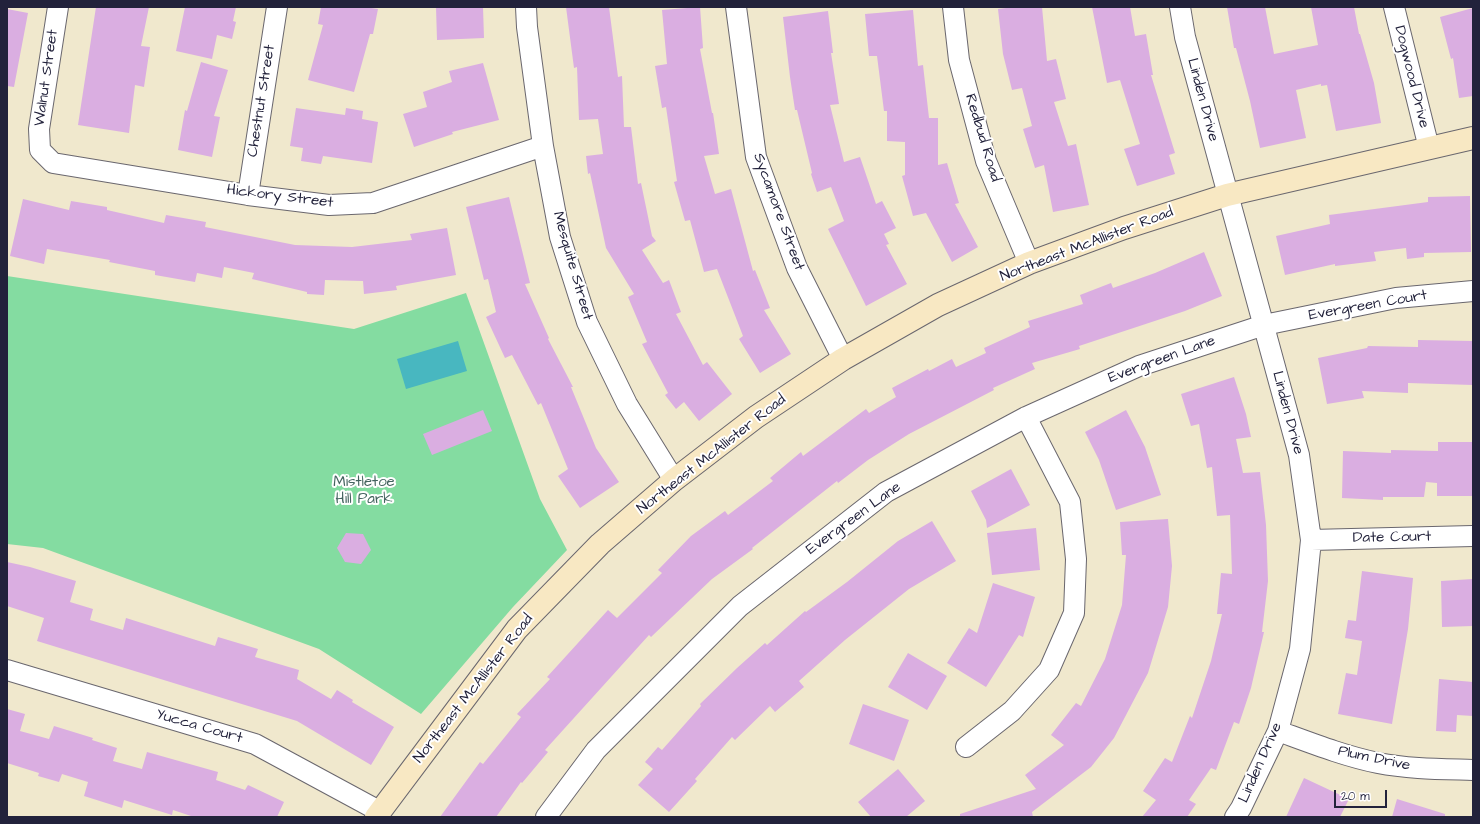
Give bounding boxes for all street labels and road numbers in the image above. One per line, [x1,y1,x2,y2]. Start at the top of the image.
street label: Dogwood Drive [1390,24,1432,130]
street label: Walnut Street [31,28,63,128]
street label: Chestnut Street [244,44,280,158]
street label: Linden Drive [1182,56,1222,144]
street label: Redbud Road [960,92,1004,184]
street label: Sycamore Street [748,151,808,273]
street label: Hickory Street [226,182,334,212]
street label: Northeast McAllister Road [998,204,1176,286]
street label: Mesquite Street [548,210,596,322]
street label: Evergreen Court [1307,287,1429,325]
street label: Evergreen Lane [1106,332,1218,388]
street label: Linden Drive [1267,369,1307,457]
street label: Northeast McAllister Road [634,391,790,519]
street label: Evergreen Lane [803,479,905,559]
street label: Date Court [1353,528,1431,548]
street label: Northeast McAllister Road [410,611,538,767]
street label: Yucca Court [154,706,244,748]
street label: Linden Drive [1235,720,1287,806]
street label: Plum Drive [1336,743,1412,775]

